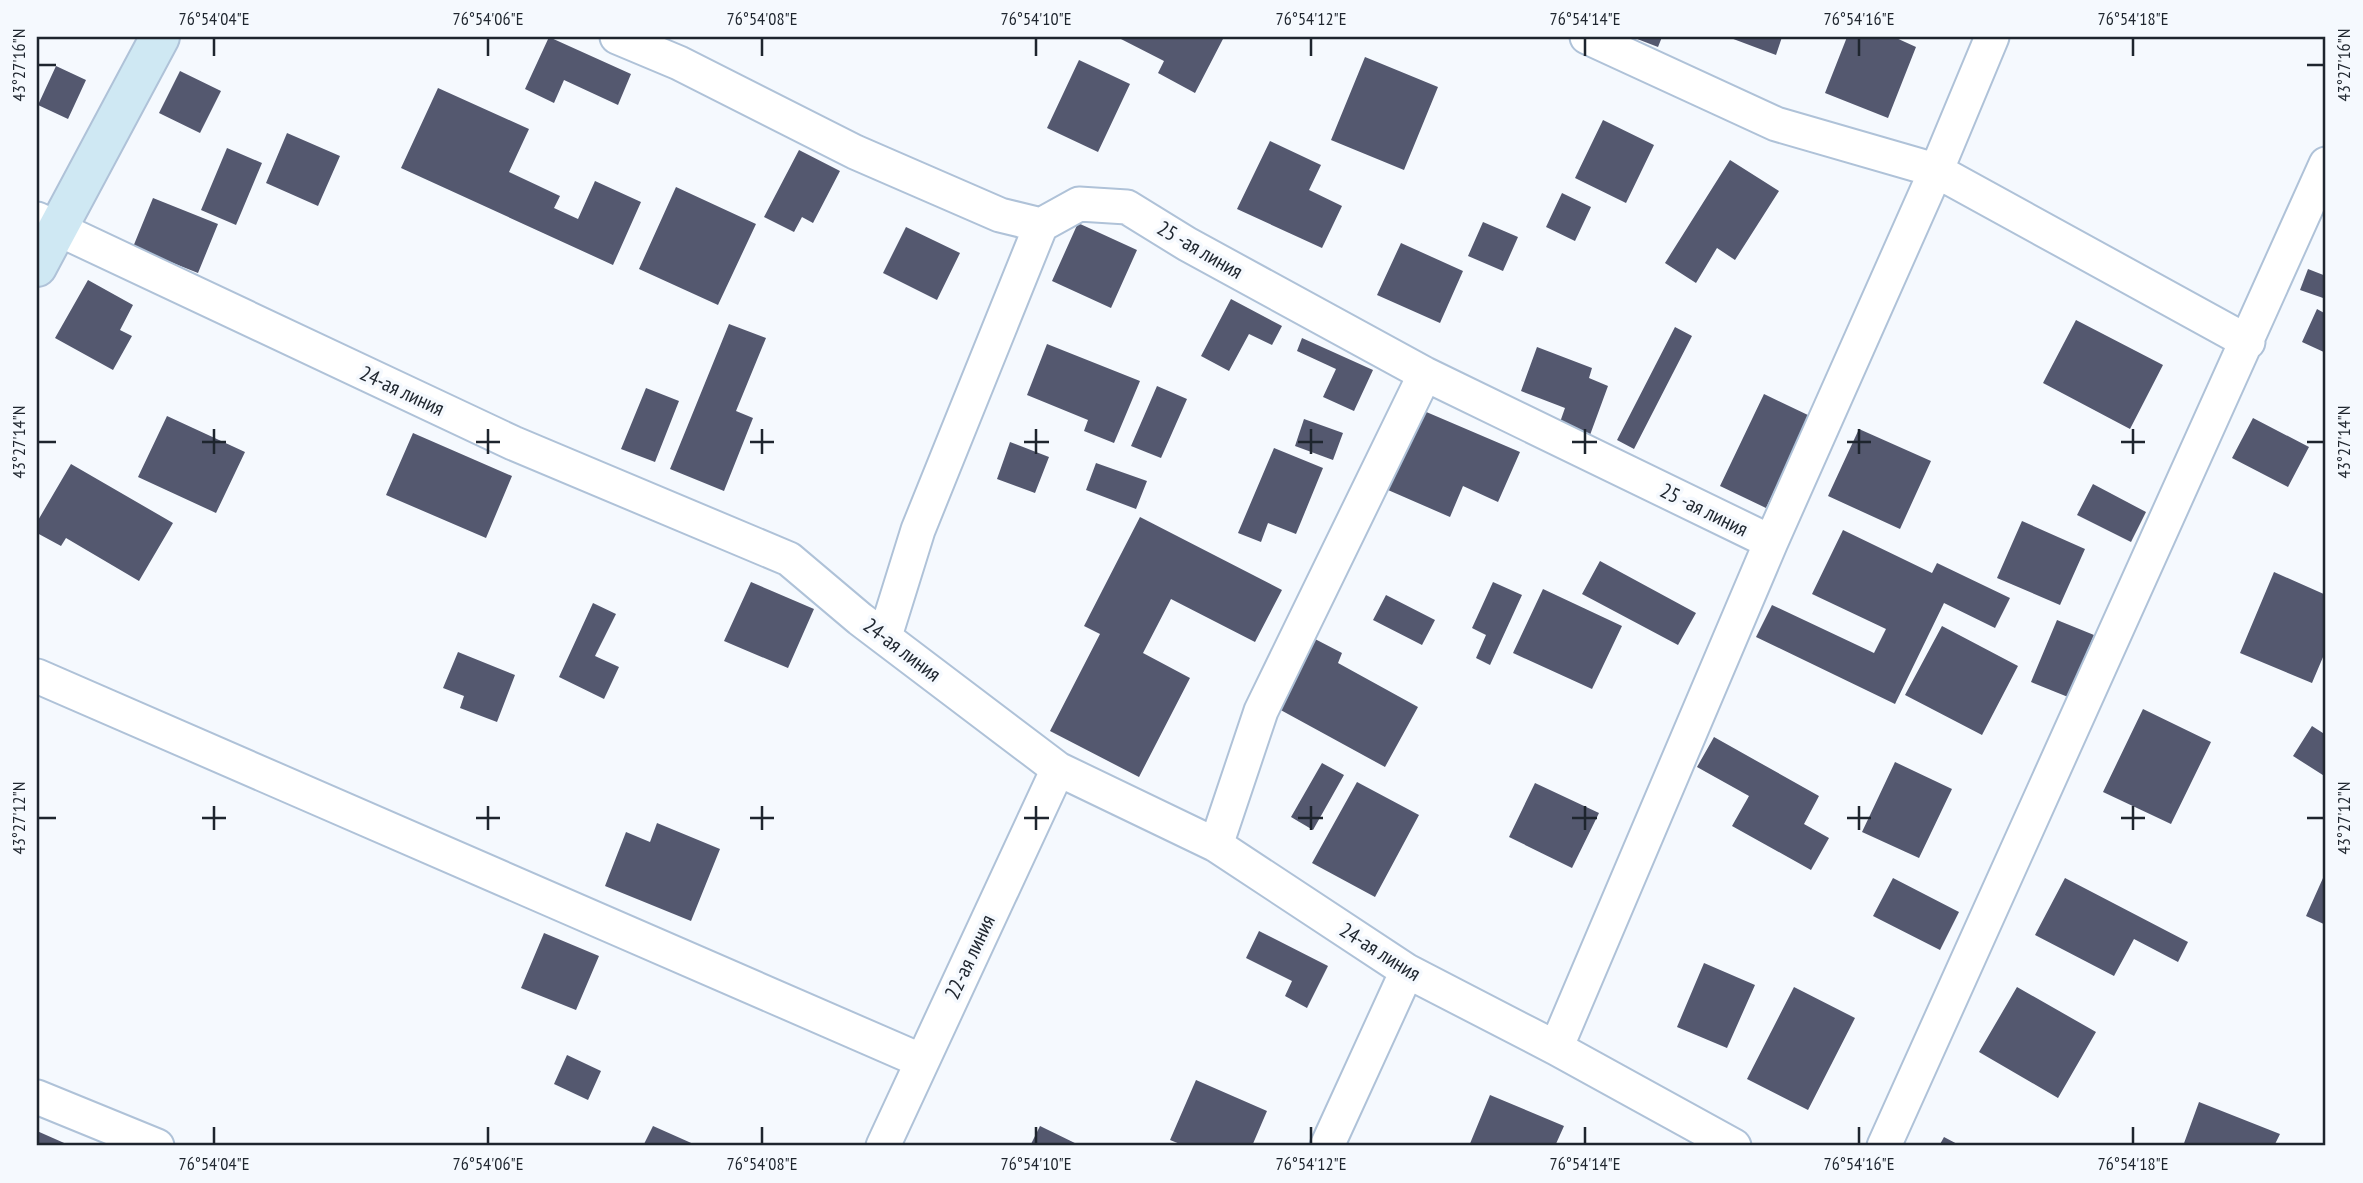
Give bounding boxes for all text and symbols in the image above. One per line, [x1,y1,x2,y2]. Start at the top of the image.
text: 76°54'04"E [179,7,249,30]
text: 76°54'06"E [453,7,523,30]
text: 76°54'08"E [727,7,797,30]
text: 76°54'10"E [1001,7,1071,30]
text: 76°54'12"E [1276,7,1346,30]
text: 76°54'14"E [1550,7,1620,30]
text: 76°54'16"E [1824,7,1894,30]
text: 76°54'18"E [2098,7,2168,30]
text: 43°27'16"N [7,29,30,101]
text: 43°27'16"N [2332,29,2355,101]
street label: 25 -ая линия [1153,214,1248,285]
street label: 24-ая линия [356,359,449,422]
text: 43°27'14"N [7,406,30,478]
text: 43°27'14"N [2332,406,2355,478]
street label: 25 -ая линия [1656,477,1753,542]
street label: 24-ая линия [858,612,946,688]
text: 43°27'12"N [7,782,30,854]
text: 43°27'12"N [2332,782,2355,854]
street label: 22-ая линия [938,910,1001,1003]
street label: 24-ая линия [1335,916,1426,987]
text: 76°54'04"E [179,1152,249,1175]
text: 76°54'06"E [453,1152,523,1175]
text: 76°54'08"E [727,1152,797,1175]
text: 76°54'10"E [1001,1152,1071,1175]
text: 76°54'12"E [1276,1152,1346,1175]
text: 76°54'14"E [1550,1152,1620,1175]
text: 76°54'16"E [1824,1152,1894,1175]
text: 76°54'18"E [2098,1152,2168,1175]

